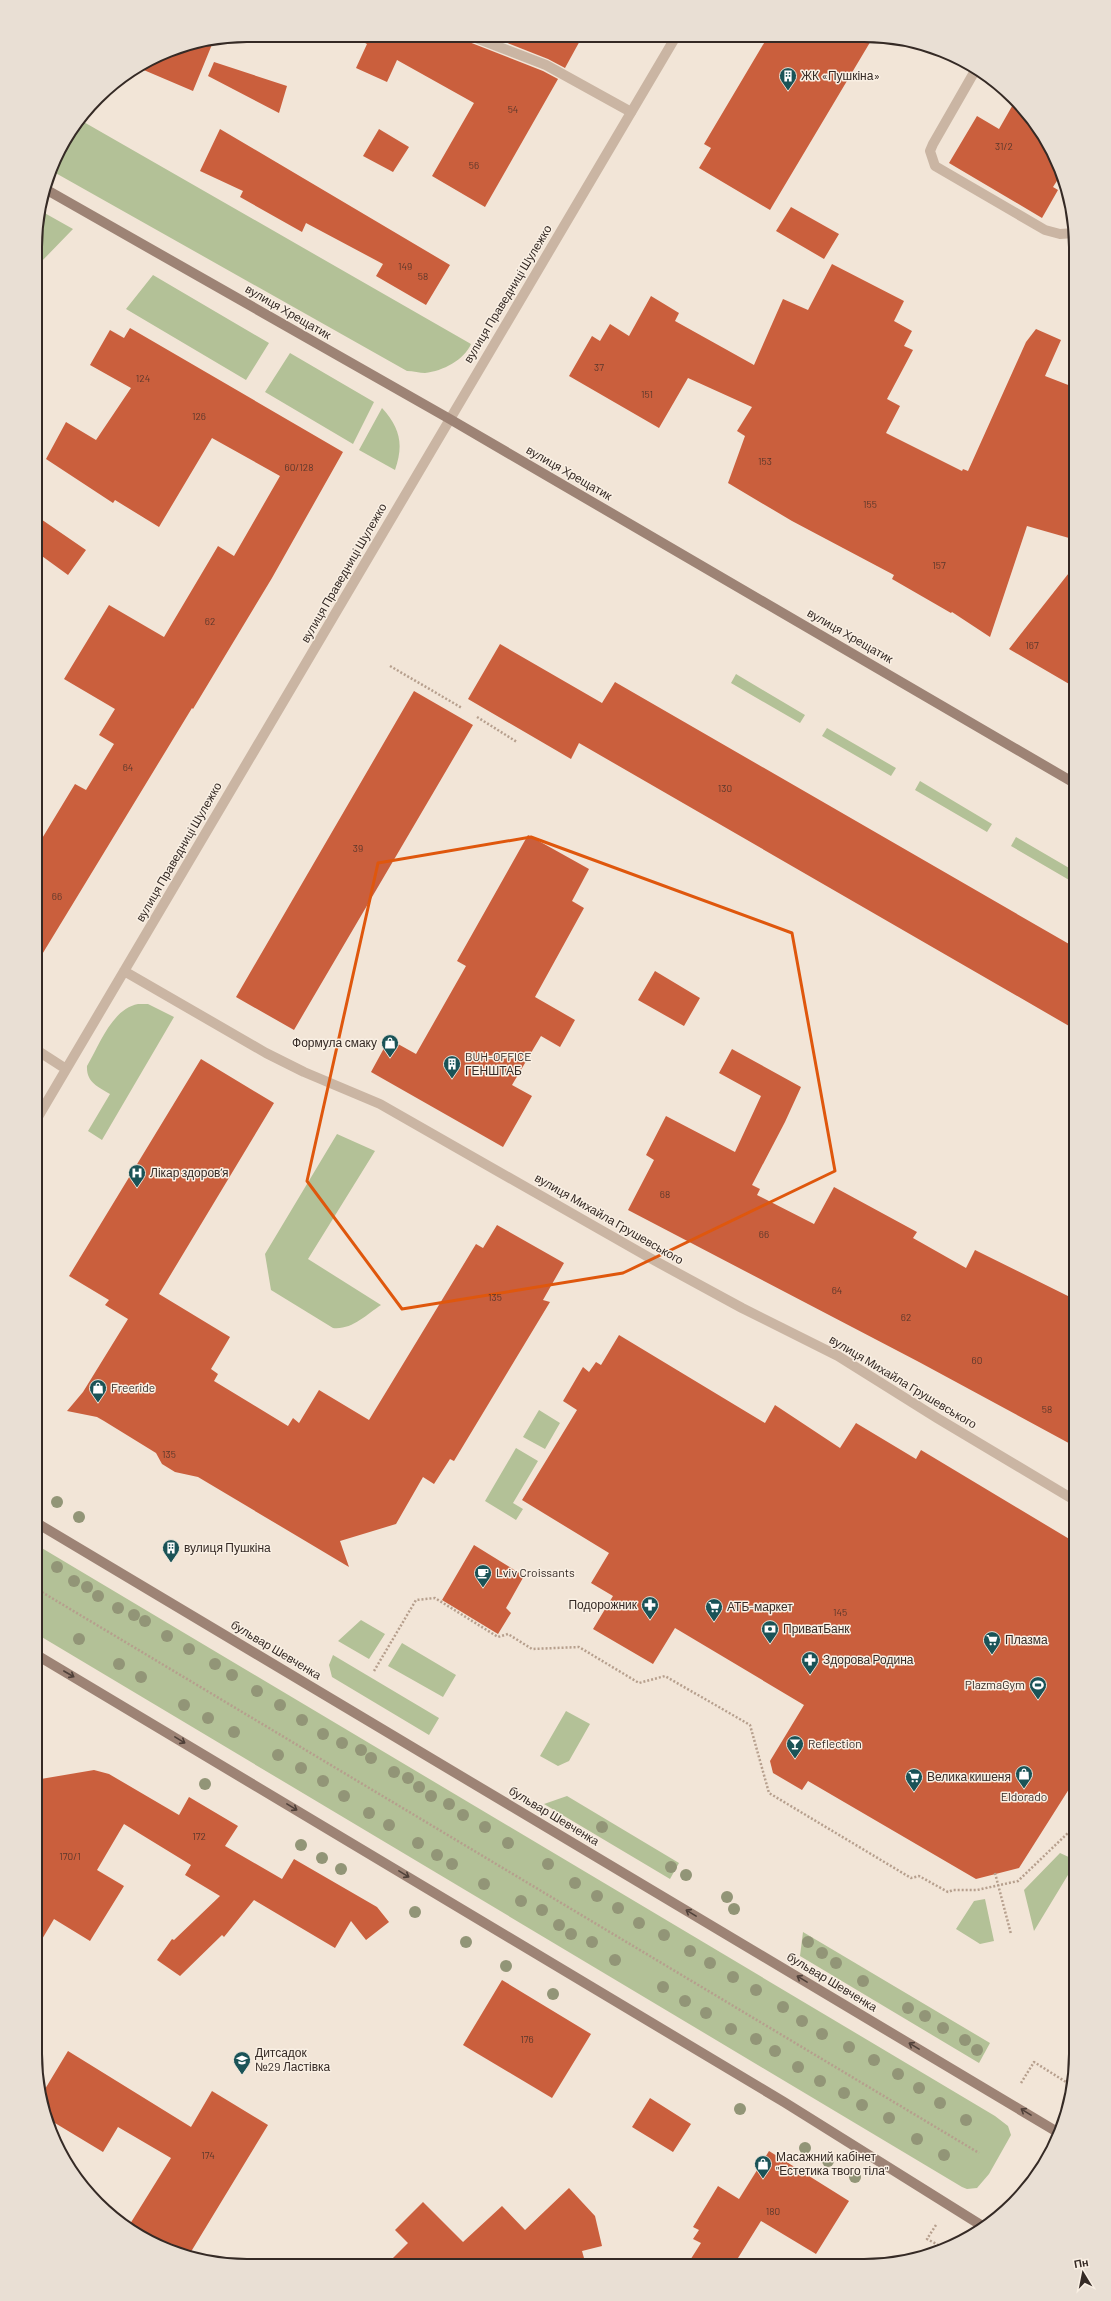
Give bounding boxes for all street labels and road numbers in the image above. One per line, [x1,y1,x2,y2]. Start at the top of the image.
street label: вулиця Праведниці Шулежко [460,222,555,366]
street label: вулиця Хрещатик [243,281,334,343]
street label: вулиця Хрещатик [524,442,615,504]
street label: вулиця Праведниці Шулежко [297,500,390,645]
street label: вулиця Хрещатик [805,605,896,667]
street label: вулиця Праведниці Шулежко [132,779,225,924]
street label: вулиця Михайла Грушевського [532,1170,687,1268]
street label: вулиця Михайла Грушевського [827,1332,980,1432]
street label: бульвар Шевченка [228,1617,324,1683]
street label: бульвар Шевченка [506,1783,602,1849]
street label: бульвар Шевченка [784,1949,880,2015]

